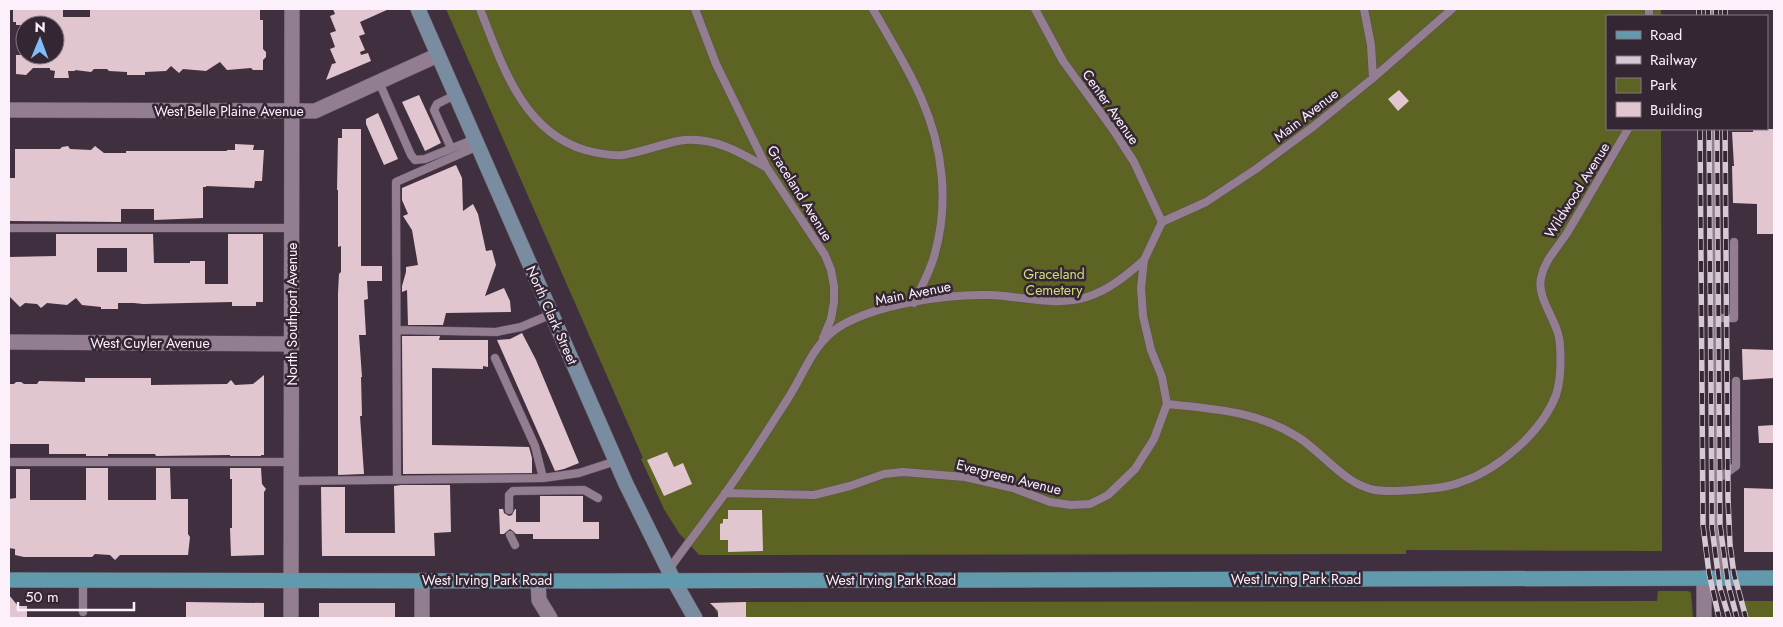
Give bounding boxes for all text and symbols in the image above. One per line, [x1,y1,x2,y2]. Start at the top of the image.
north arrow [15,15,65,65]
legend [1606,15,1768,130]
text: N [34,17,46,37]
text: Road [1650,24,1682,46]
text: Railway [1650,49,1697,71]
street label: Center Avenue [1078,65,1144,149]
text: Park [1650,74,1677,96]
street label: Main Avenue [1270,83,1342,147]
text: Building [1650,99,1702,121]
street label: West Belle Plaine Avenue [154,101,304,121]
street label: Wildwood Avenue [1540,138,1614,242]
street label: Graceland Avenue [763,141,837,245]
street label: North Southport Avenue [282,242,302,386]
street label: North Clark Street [521,262,583,368]
park label: Graceland Cemetery [1023,264,1085,300]
street label: Main Avenue [873,276,953,310]
street label: West Cuyler Avenue [90,333,210,353]
street label: Evergreen Avenue [954,454,1064,500]
street label: West Irving Park Road [1231,569,1361,589]
street label: West Irving Park Road [422,570,552,590]
street label: West Irving Park Road [826,570,956,590]
scale bar [18,580,134,612]
text: 50 m [25,586,59,608]

